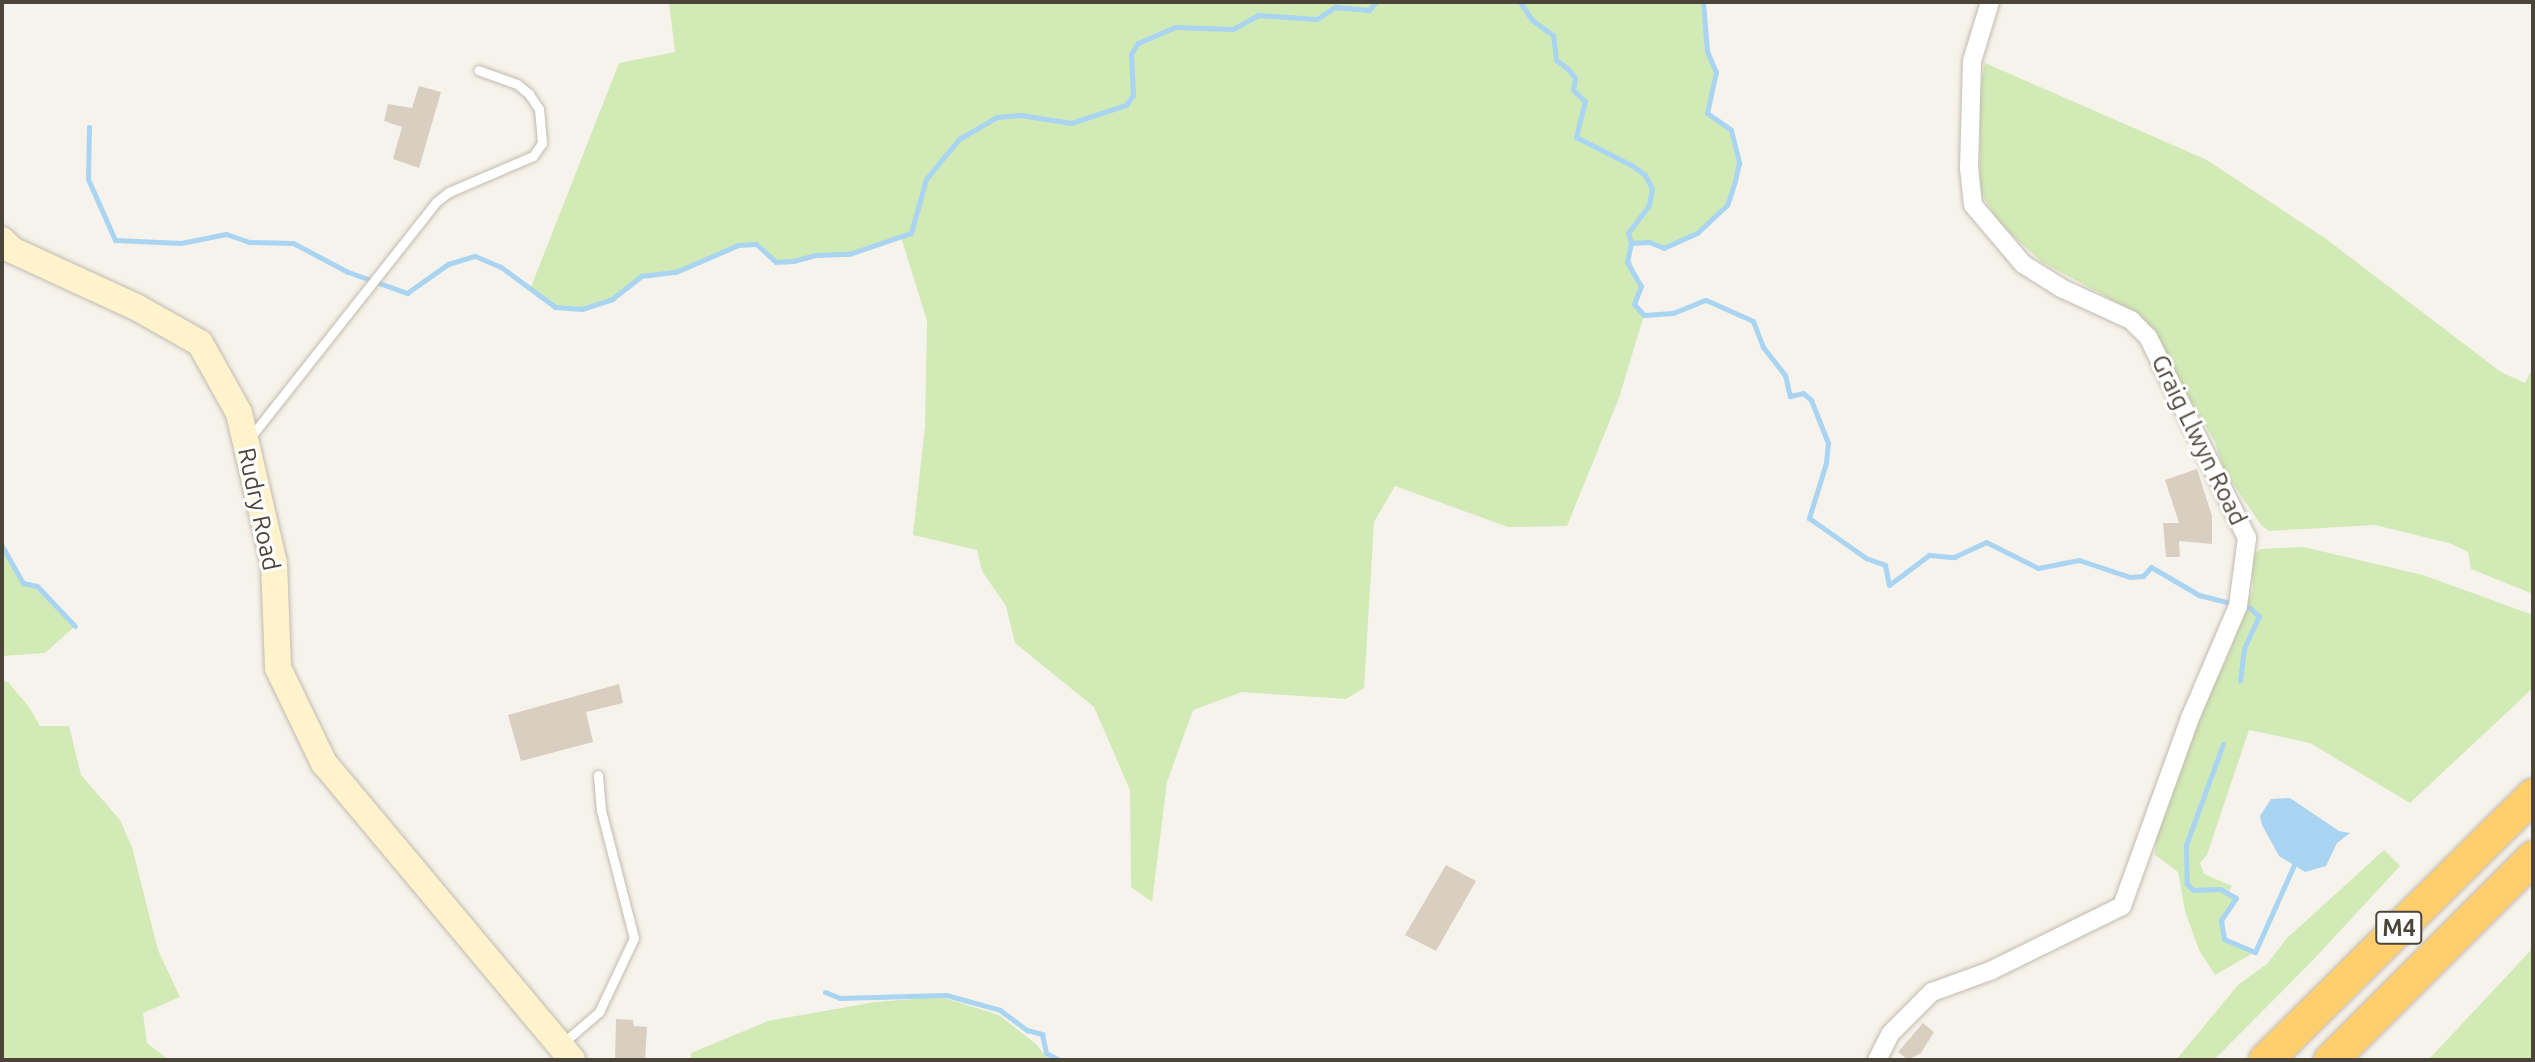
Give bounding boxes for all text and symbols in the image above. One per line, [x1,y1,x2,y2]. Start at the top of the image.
street label: Graig Llwyn Road [2145,350,2253,530]
street label: Rudry Road [232,445,286,573]
road number: M4 [2374,909,2424,948]

